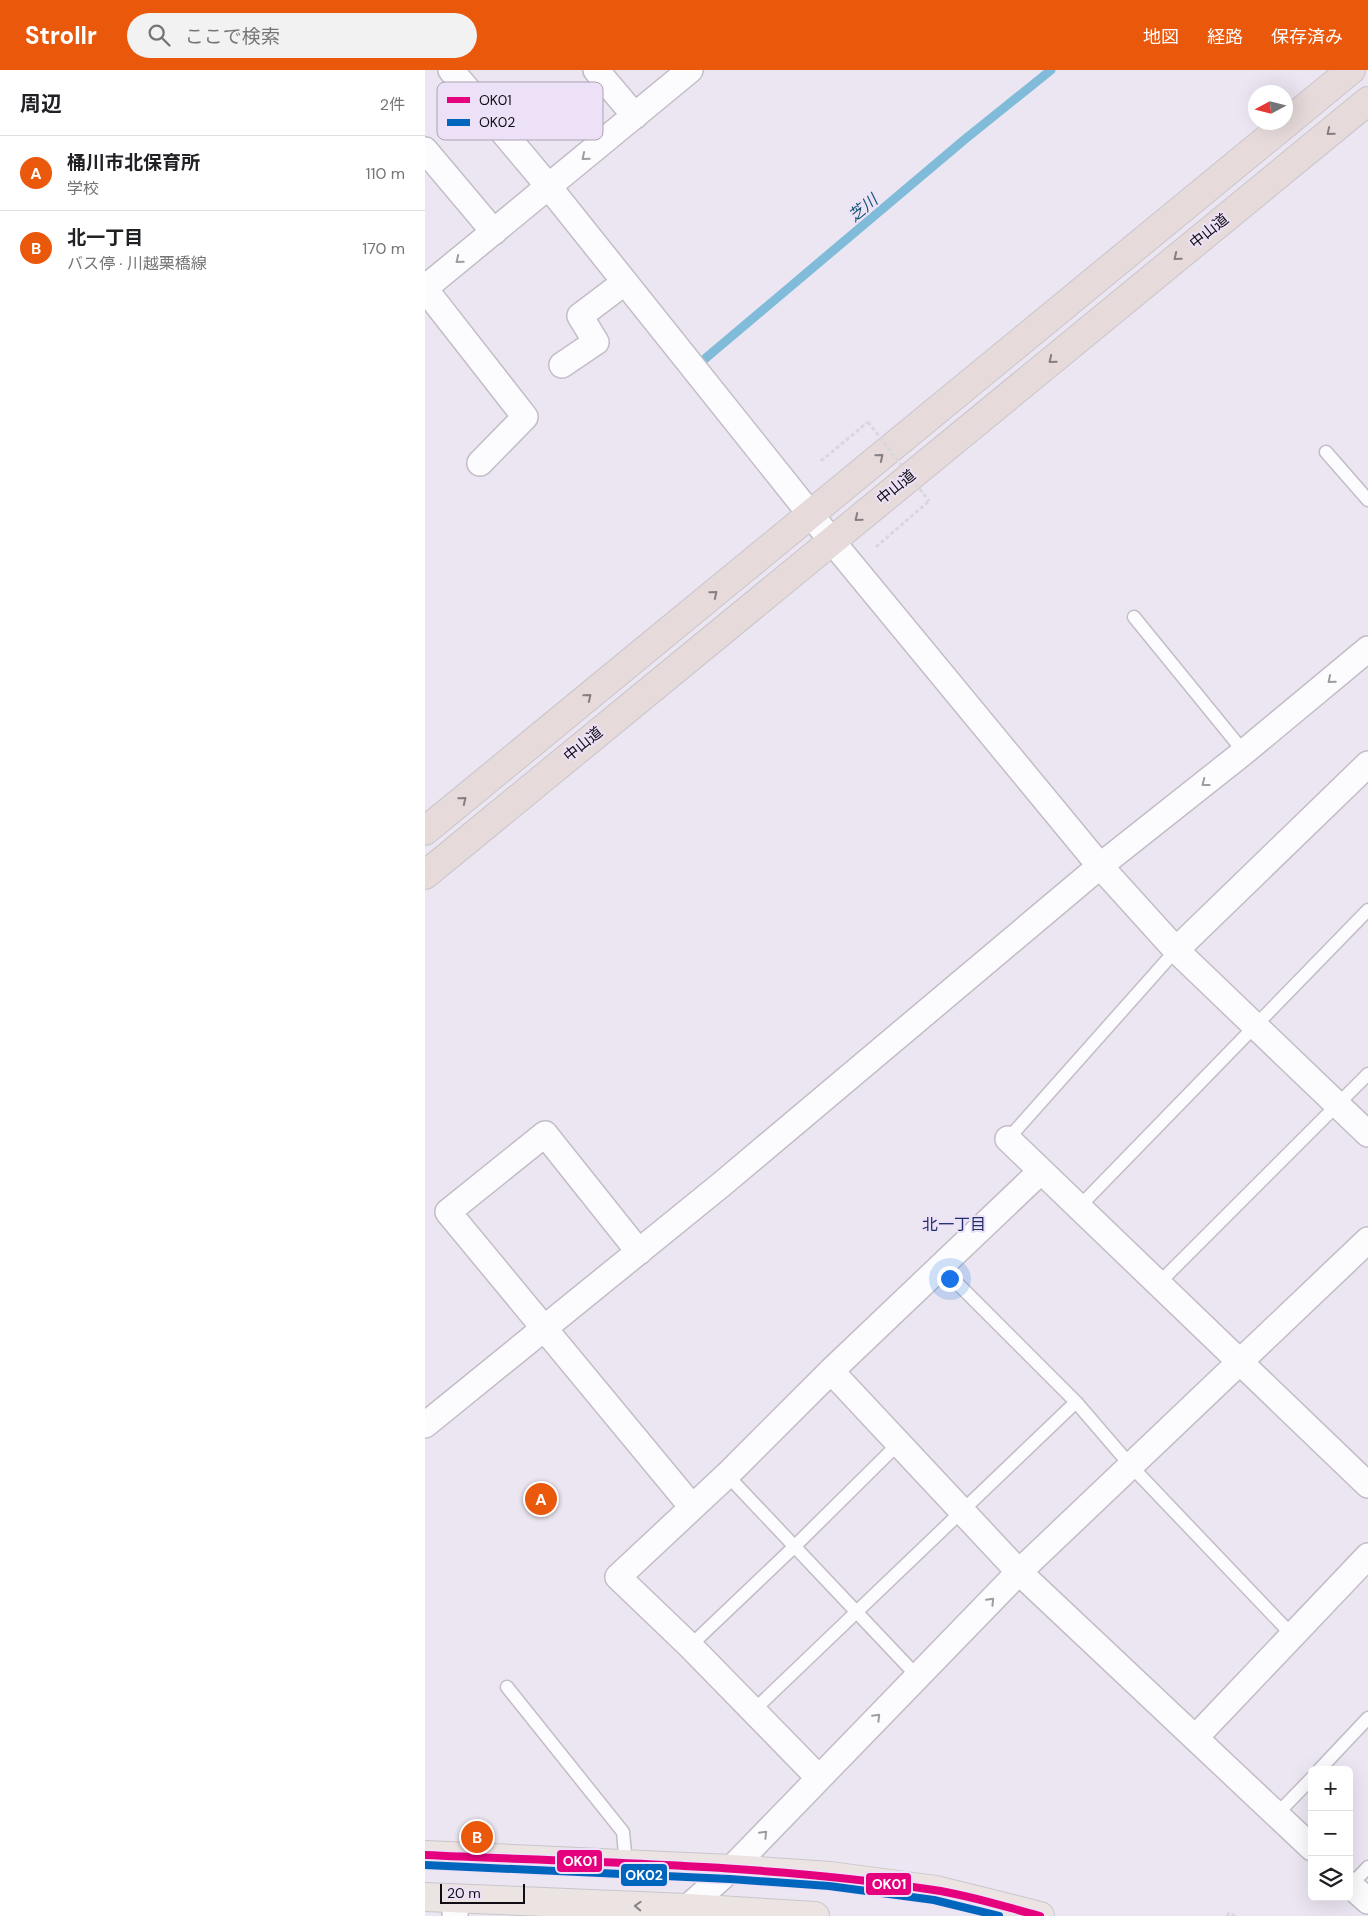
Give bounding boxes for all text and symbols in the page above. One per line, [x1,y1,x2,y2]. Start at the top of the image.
search box [127,13,477,58]
text: Strollr [25,20,97,51]
icon: search [145,21,173,49]
text: ここで検索 [185,24,280,49]
text: 地図 [1143,25,1179,49]
text: 経路 [1207,25,1243,49]
text: 保存済み [1271,25,1343,49]
legend [437,82,603,140]
north arrow [1248,85,1293,130]
text: 周辺 [20,90,62,118]
text: OK01 [479,91,512,109]
text: 2件 [380,94,405,115]
text: OK02 [479,113,515,131]
one-way arrow [1327,126,1336,134]
text: 桶川市北保育所 [67,150,200,175]
one-way arrow [582,152,591,161]
text: A [30,163,42,184]
text: 110 m [366,163,405,184]
text: 学校 [67,178,99,199]
water label: 芝川 [844,188,884,226]
street label: 中山道 [1185,209,1233,253]
text: 北一丁目 [67,225,143,250]
text: B [31,238,41,259]
text: 170 m [362,238,405,259]
one-way arrow [1174,251,1183,260]
text: バス停 · 川越栗橋線 [67,253,207,274]
one-way arrow [456,254,465,263]
one-way arrow [1048,354,1057,363]
one-way arrow [874,454,883,463]
street label: 中山道 [872,465,920,509]
one-way arrow [855,513,864,521]
one-way arrow [708,590,717,599]
one-way arrow [1327,674,1336,683]
one-way arrow [582,695,591,703]
street label: 中山道 [559,722,607,766]
one-way arrow [1202,777,1211,785]
one-way arrow [457,797,466,806]
district label: 北一丁目 [922,1214,986,1235]
your location [937,1266,963,1292]
pin: A [525,1480,557,1518]
one-way arrow [985,1598,994,1607]
one-way arrow [871,1714,880,1723]
map controls [1308,1766,1353,1901]
button: + [1308,1766,1353,1811]
button: − [1308,1811,1353,1856]
pin: B [461,1818,493,1856]
one-way arrow [758,1830,767,1839]
line badge: OK01 [556,1849,603,1873]
text: OK01 [563,1852,597,1870]
button: layers [1308,1856,1353,1901]
line badge: OK02 [620,1863,668,1887]
text: OK02 [625,1866,663,1884]
line badge: OK01 [865,1872,912,1896]
text: OK01 [872,1875,906,1893]
scale bar [440,1881,525,1904]
text: 20 m [447,1884,481,1902]
one-way arrow [634,1901,642,1911]

